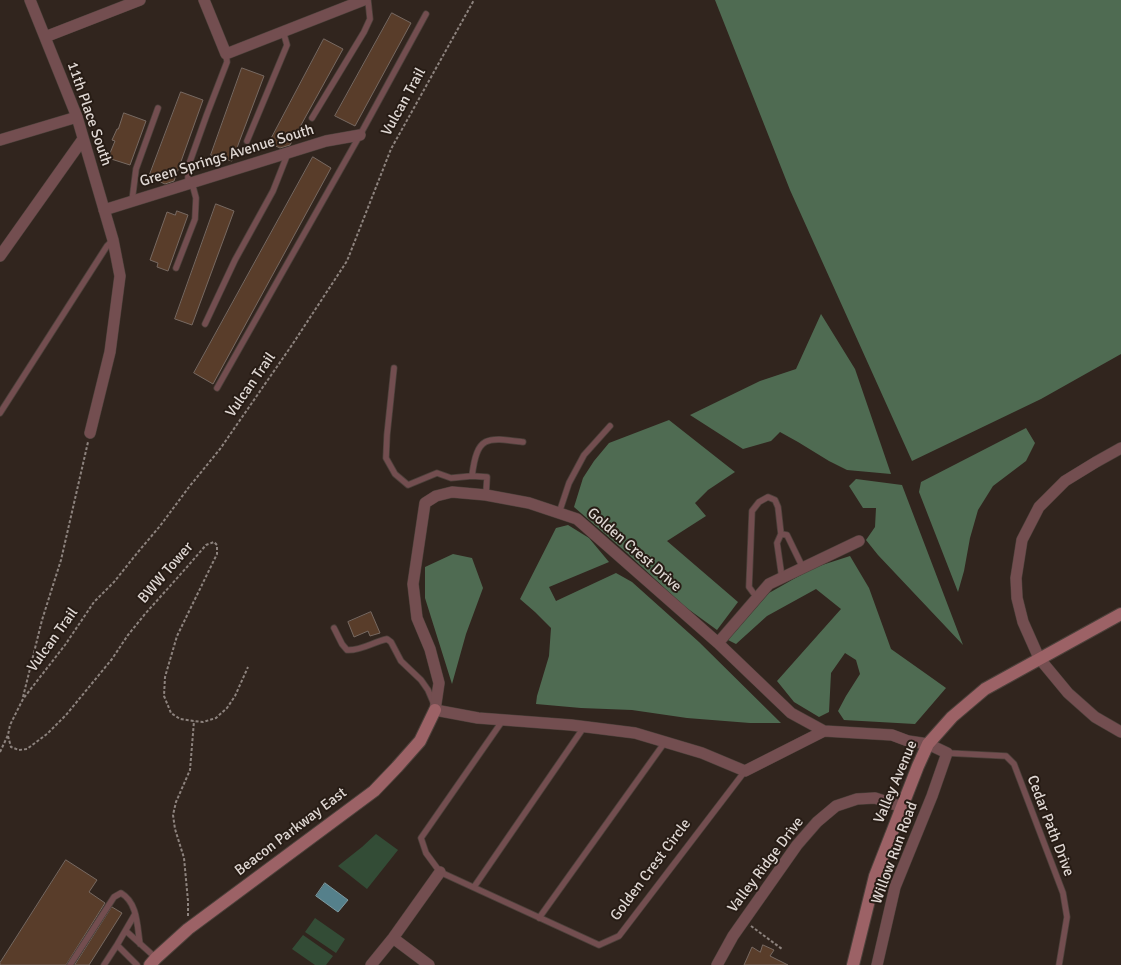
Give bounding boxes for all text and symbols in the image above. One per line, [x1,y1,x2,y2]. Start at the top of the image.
street label: 11th Place South [63,60,115,168]
street label: Vulcan Trail [378,65,430,139]
street label: Green Springs Avenue South [138,121,316,191]
street label: Vulcan Trail [222,349,280,421]
street label: Golden Crest Drive [583,504,685,596]
street label: BWW Tower [135,539,197,607]
street label: Vulcan Trail [24,604,82,676]
street label: Valley Avenue [870,738,922,826]
street label: Cedar Path Drive [1022,773,1078,879]
street label: Beacon Parkway East [232,784,350,880]
street label: Willow Run Road [868,799,922,907]
street label: Valley Ridge Drive [724,814,808,916]
street label: Golden Crest Circle [607,816,695,924]

